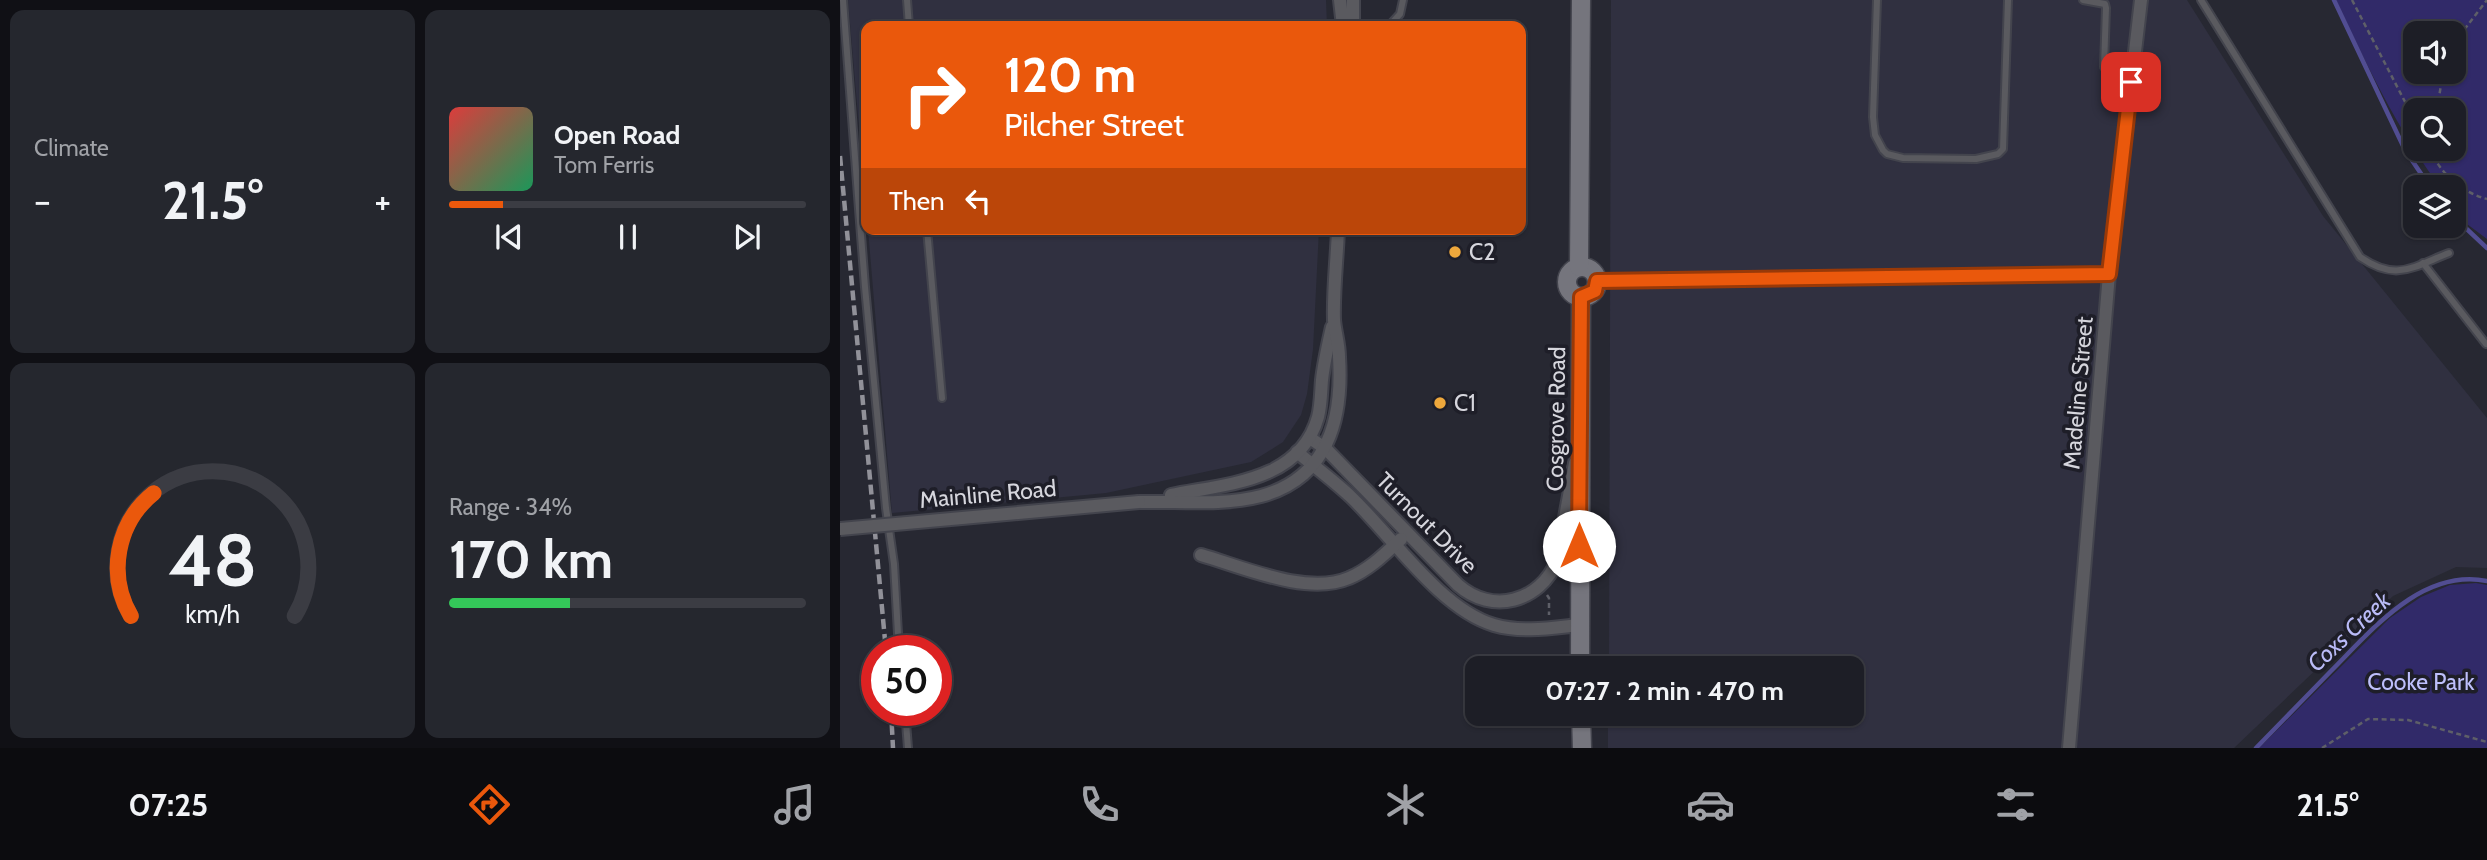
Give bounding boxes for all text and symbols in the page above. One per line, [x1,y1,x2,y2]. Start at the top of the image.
map controls [2403,21,2466,238]
button: sound [2403,21,2466,84]
text: 120 m [1004,45,1136,104]
icon: right [889,49,980,140]
pin [2101,52,2161,112]
icon: arrive [2112,63,2150,101]
button: search [2403,98,2466,161]
text: Pilcher Street [1004,105,1184,144]
text: Open Road [554,119,680,151]
text: Climate [34,134,109,162]
text: Tom Ferris [554,151,654,179]
text: 21.5° [162,169,263,232]
button: layers [2403,175,2466,238]
text: − [34,177,51,224]
text: + [374,177,391,224]
icon: left [959,182,997,220]
text: Then [889,185,945,217]
icon: previous [490,218,528,256]
icon: pause [609,218,647,256]
icon: next [728,218,766,256]
place label: C2 [1469,238,1495,266]
marker: C2 [1447,244,1463,260]
street label: Madeline Street [2057,315,2099,471]
street label: Cosgrove Road [1541,346,1571,492]
place label: C1 [1454,389,1476,417]
marker: C1 [1432,395,1448,411]
street label: Turnout Drive [1371,467,1484,580]
street label: Mainline Road [918,474,1058,514]
text: Range · 34% [449,493,572,521]
position arrow [1542,509,1616,583]
text: 48 [168,517,257,605]
text: 170 km [449,528,613,591]
water label: Coxs Creek [2301,585,2397,677]
text: km/h [185,599,240,629]
speed limit sign: 50 [861,635,952,726]
park label: Cooke Park [2367,668,2475,696]
text: 07:27 · 2 min · 470 m [1545,675,1784,707]
icon: directions [465,780,514,829]
icon: music [770,780,819,829]
icon: phone [1075,780,1124,829]
icon: climate [1381,780,1430,829]
icon: car [1686,780,1735,829]
icon: filters [1991,780,2040,829]
text: 07:25 [128,785,208,824]
text: 21.5° [2296,785,2359,824]

